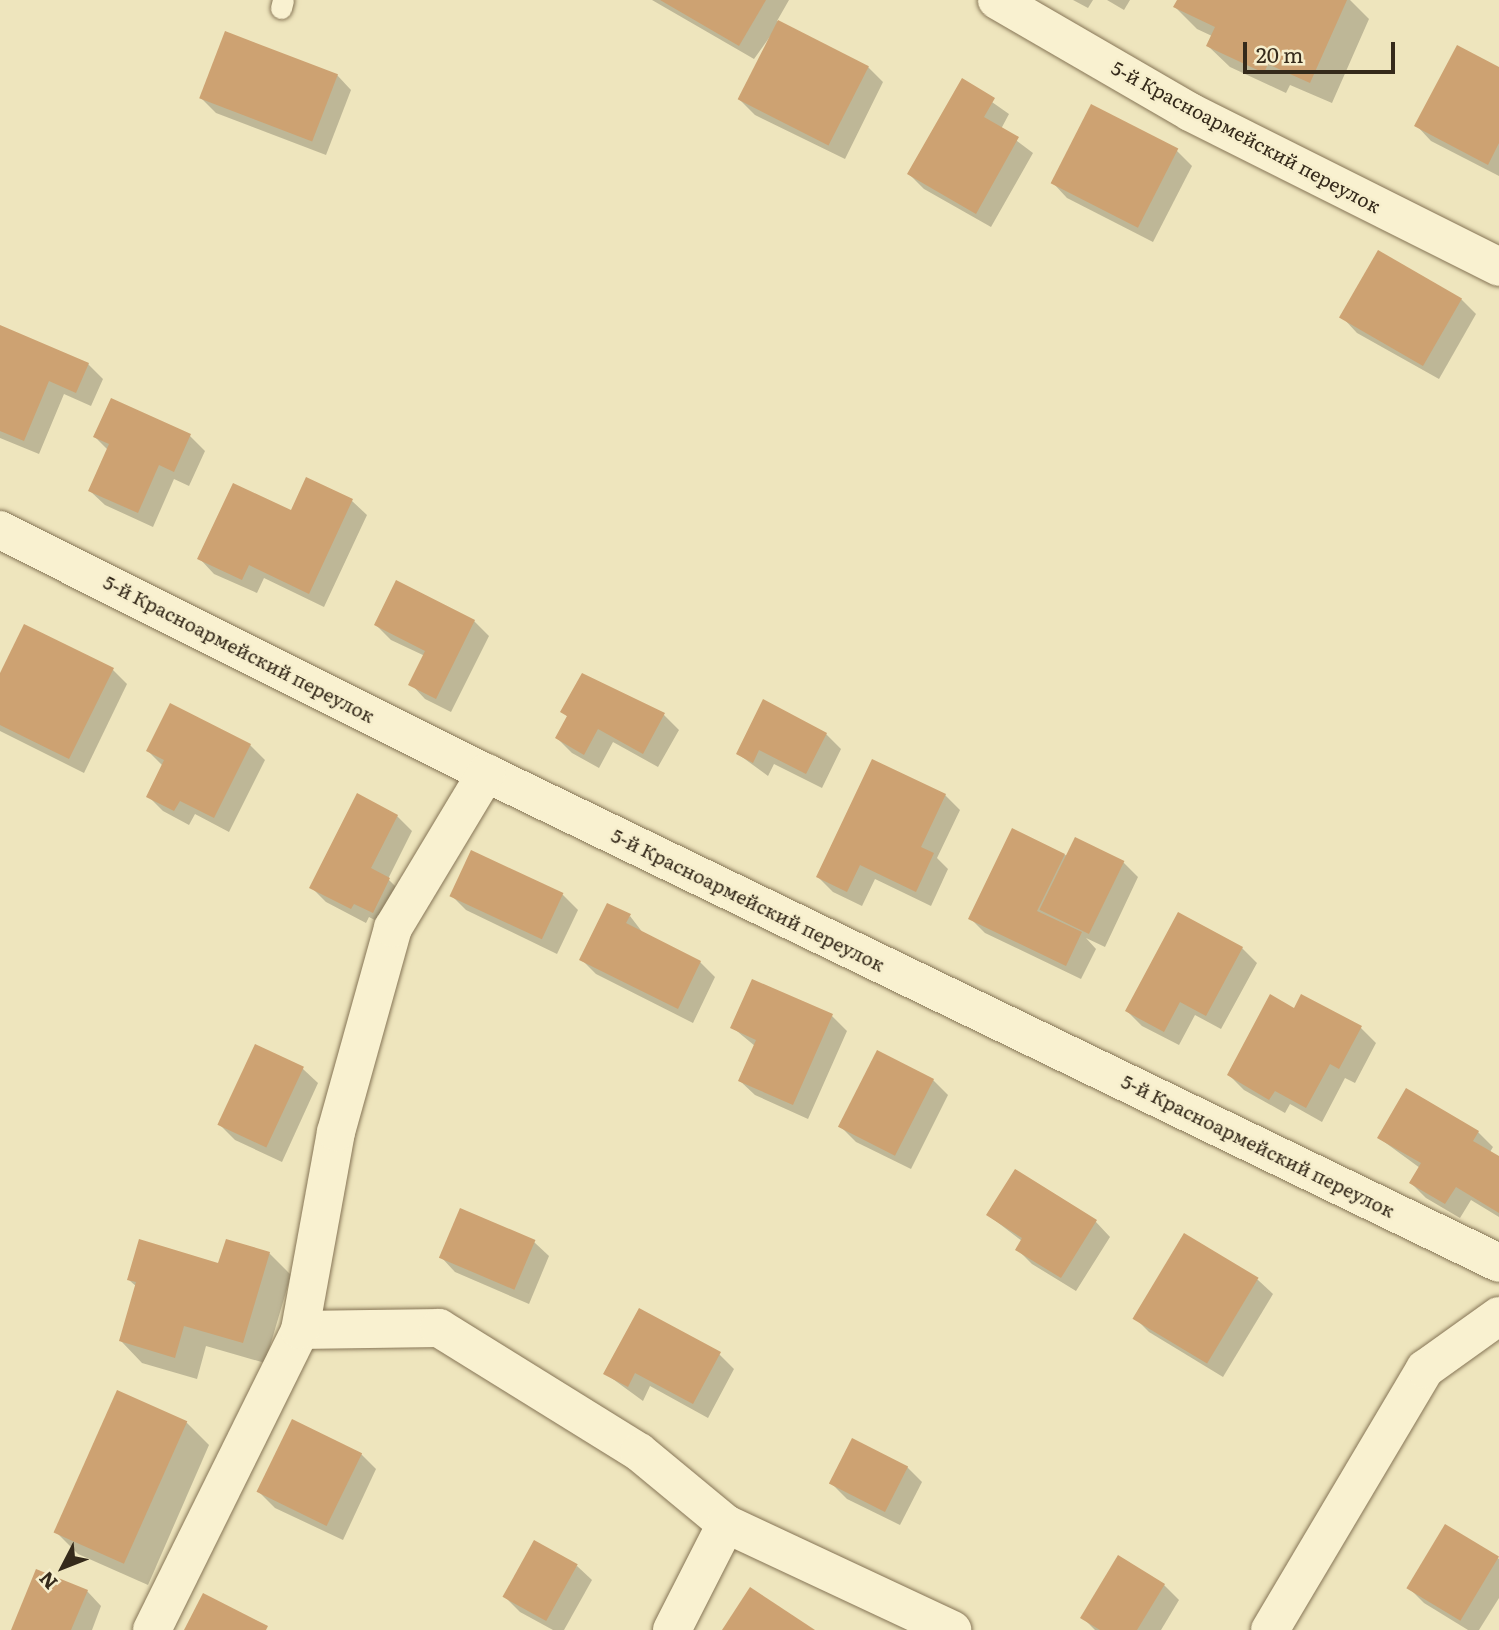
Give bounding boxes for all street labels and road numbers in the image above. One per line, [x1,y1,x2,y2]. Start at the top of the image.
street label: 5-й Красноармейский переулок [1108,56,1384,218]
street label: 5-й Красноармейский переулок [100,571,378,727]
street label: 5-й Красноармейский переулок [608,824,888,976]
street label: 5-й Красноармейский переулок [1118,1070,1398,1222]

